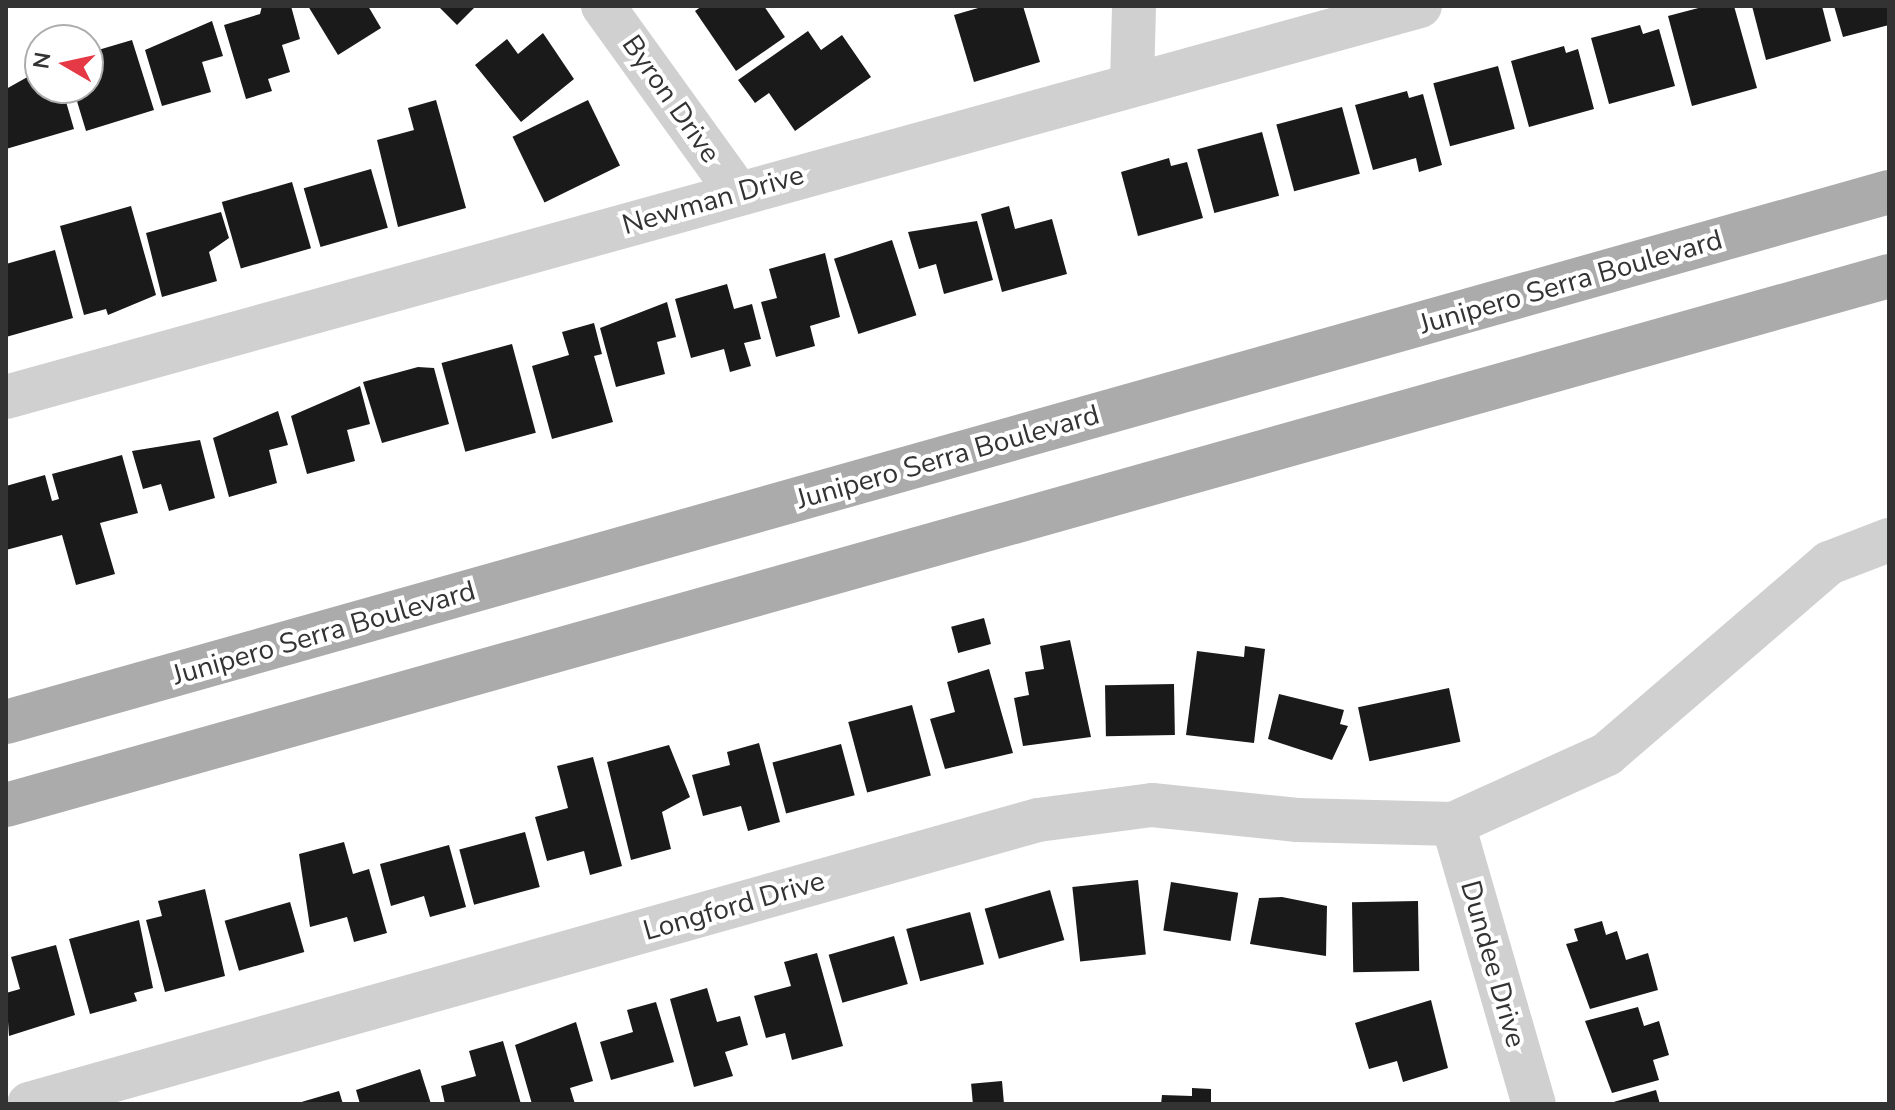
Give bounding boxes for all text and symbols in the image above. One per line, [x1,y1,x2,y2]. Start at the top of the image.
north arrow [24,24,104,104]
street label: Byron Drive [615,29,727,169]
text: N [26,50,58,71]
street label: Newman Drive [618,158,808,242]
street label: Junipero Serra Boulevard [1416,223,1726,341]
street label: Junipero Serra Boulevard [793,398,1103,516]
street label: Junipero Serra Boulevard [169,574,479,692]
street label: Longford Drive [639,864,829,948]
street label: Dundee Drive [1453,877,1533,1051]

